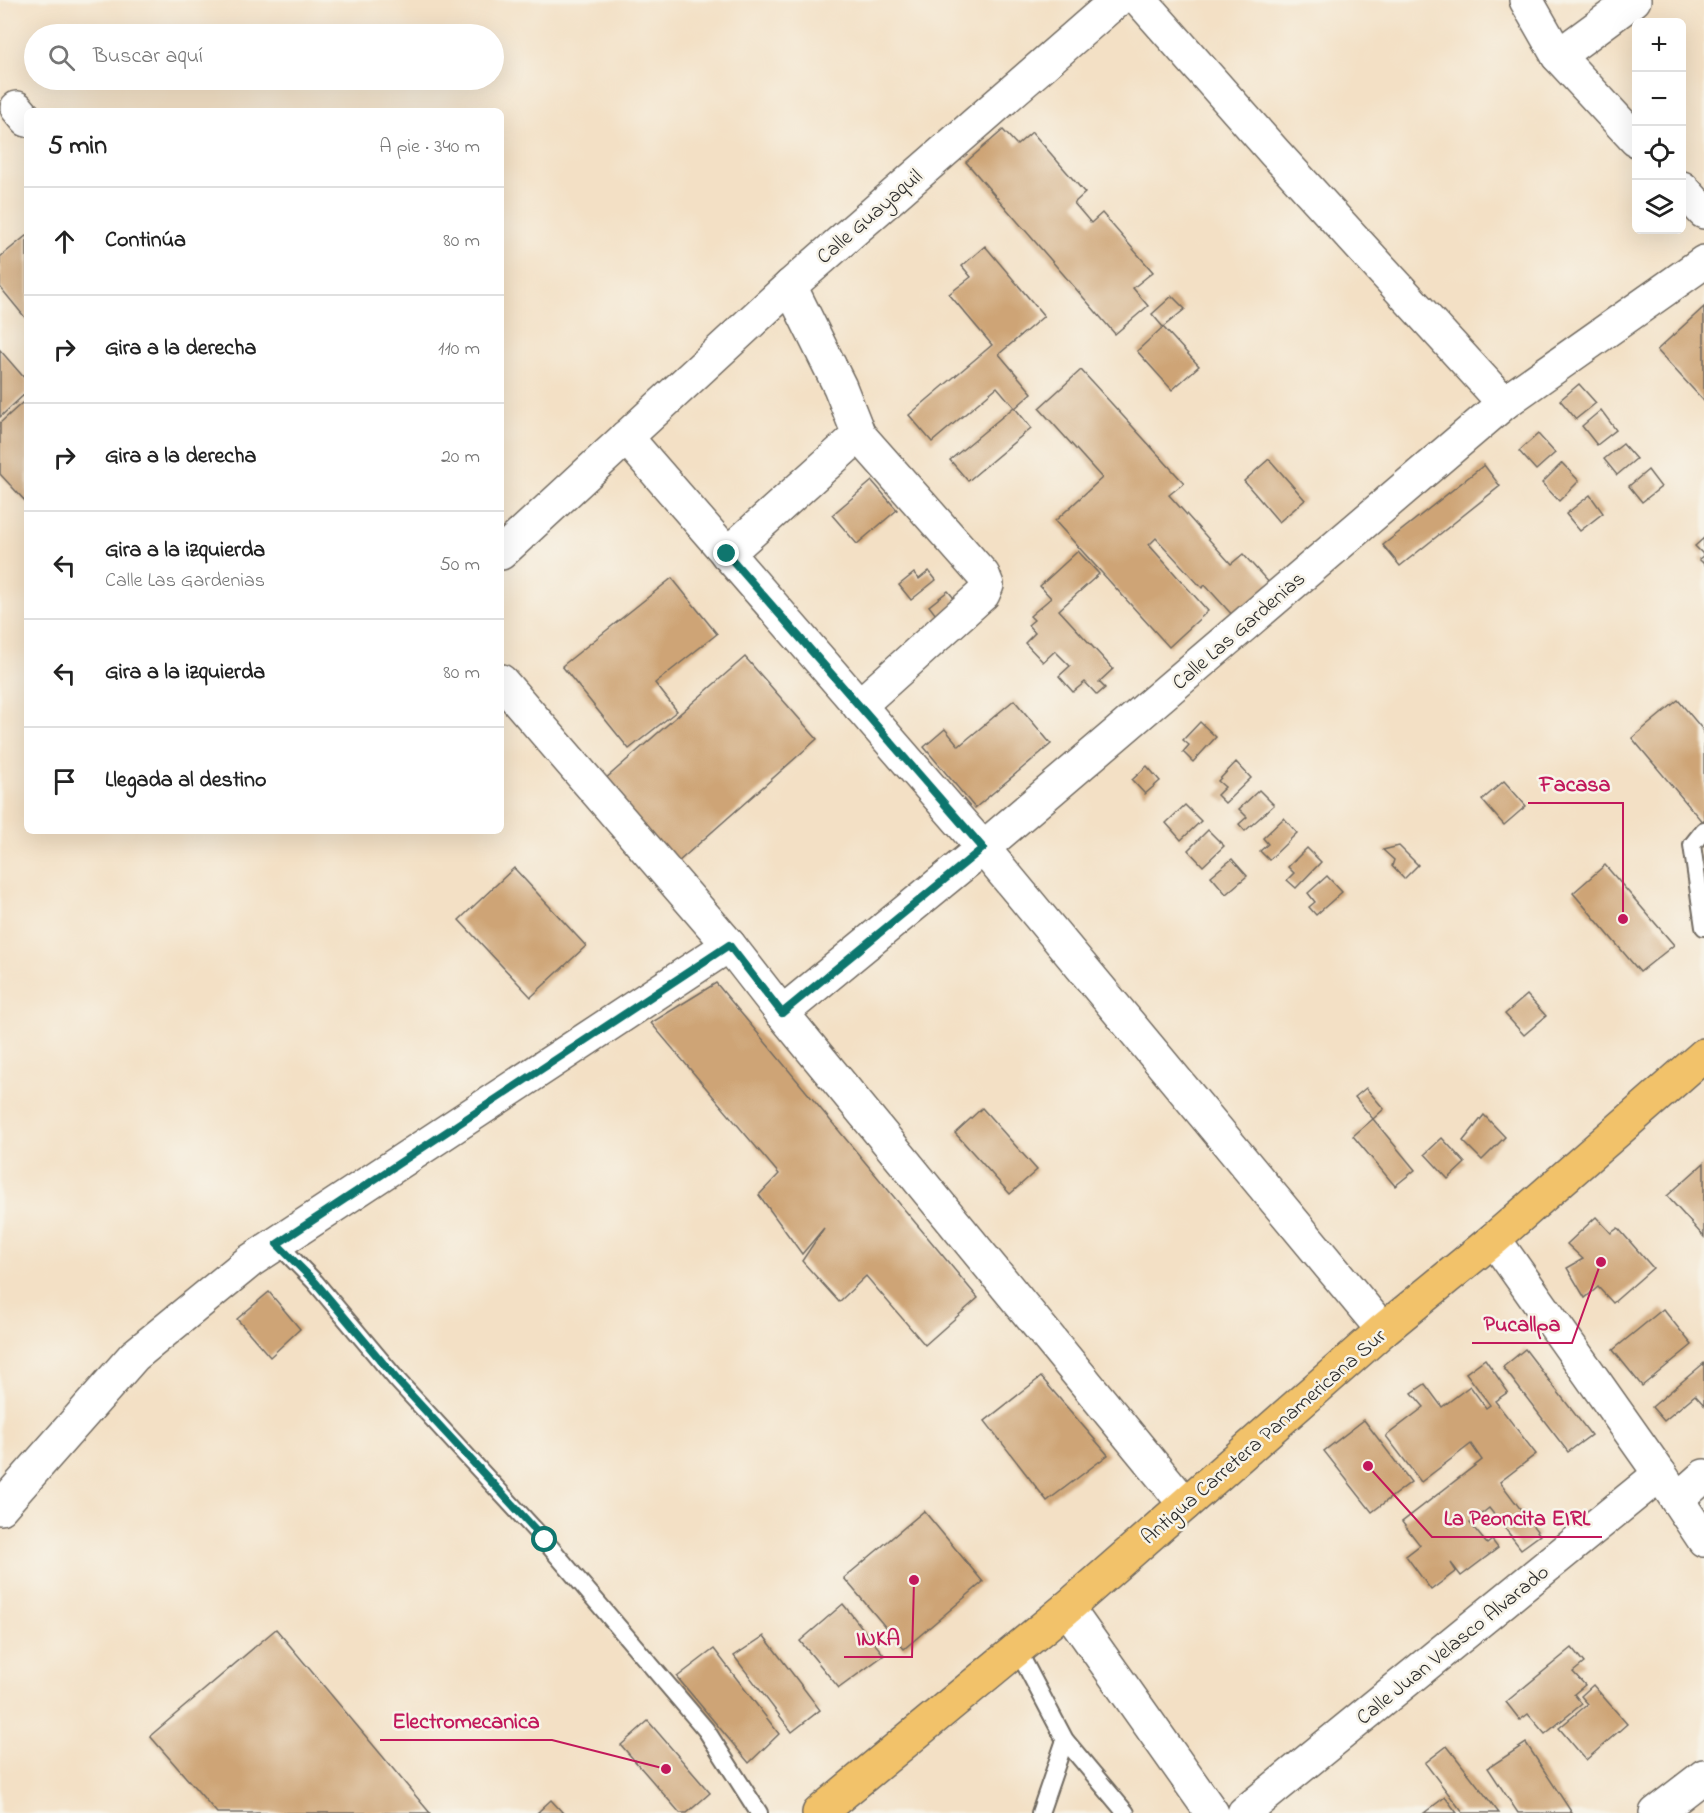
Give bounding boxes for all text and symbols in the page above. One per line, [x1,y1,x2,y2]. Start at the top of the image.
map controls [1632,18,1686,234]
button: + [1632,18,1686,72]
search box [24,24,504,90]
icon: search [45,41,78,74]
text: Buscar aquí [93,41,203,73]
button: − [1632,72,1686,126]
button: locate [1632,126,1686,180]
text: 5 min [48,128,107,166]
text: A pie · 340 m [379,133,480,162]
street label: Calle Guayaquil [811,163,931,274]
button: layers [1632,180,1686,234]
icon: ahead [48,225,81,258]
text: Continúa [105,225,186,257]
text: 80 m [443,227,480,256]
icon: right [48,333,81,366]
text: Gira a la derecha [105,333,256,365]
text: 110 m [438,335,480,364]
icon: right [48,441,81,474]
text: Gira a la derecha [105,441,256,473]
text: 20 m [441,443,480,472]
text: Gira a la izquierda [105,535,265,567]
route end [713,540,739,566]
icon: left [48,549,81,582]
text: 50 m [439,551,480,580]
street label: Calle Las Gardenias [1166,565,1313,698]
text: Calle Las Gardenias [105,567,265,596]
icon: left [48,657,81,690]
text: Gira a la izquierda [105,657,265,689]
text: 80 m [443,659,480,688]
callout: Facasa [1528,763,1623,803]
icon: arrive [48,765,81,798]
text: Llegada al destino [105,765,266,797]
text: Facasa [1539,770,1611,802]
callout: Pucallpa [1472,1303,1572,1343]
text: Pucallpa [1484,1310,1561,1342]
street label: Antigua Carretera Panamericana Sur [1135,1322,1395,1554]
callout: La Peoncita EIRL [1432,1497,1602,1537]
text: La Peoncita EIRL [1444,1504,1591,1536]
route start [531,1526,557,1552]
street label: Calle Juan Velasco Alvarado [1350,1558,1556,1733]
callout: INKA [844,1617,912,1657]
text: INKA [856,1624,900,1656]
callout: Electromecanica [380,1700,552,1740]
text: Electromecanica [392,1707,540,1739]

